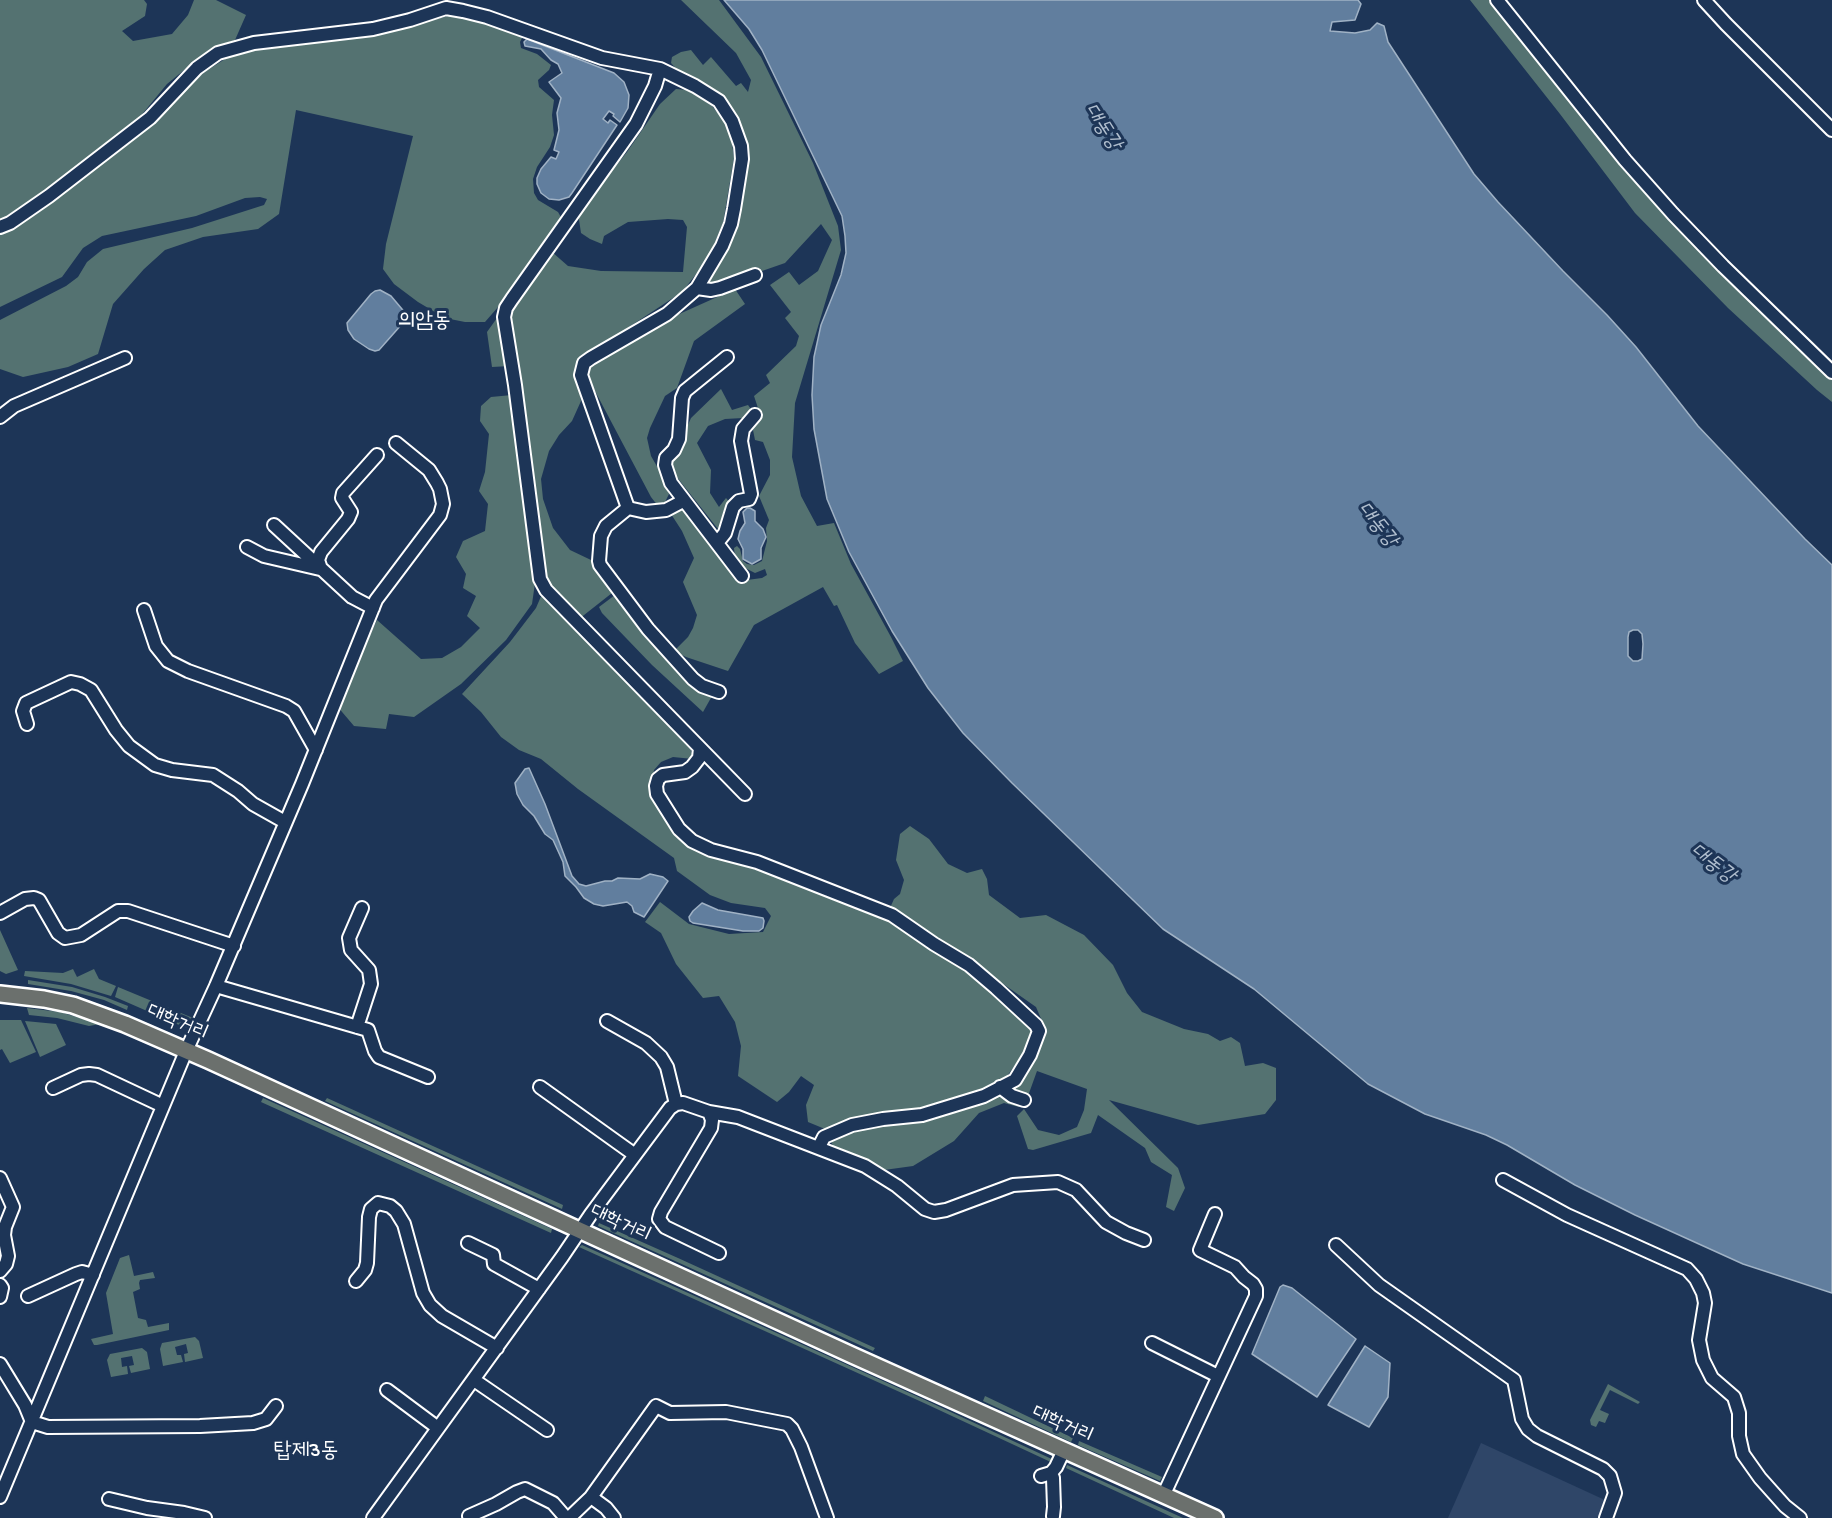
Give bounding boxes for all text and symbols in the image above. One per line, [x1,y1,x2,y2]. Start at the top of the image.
water label: 대동강 [1077,100,1125,156]
district label: 의암동 [397,310,451,336]
water label: 대동강 [1350,498,1402,554]
water label: 대동강 [1684,840,1740,890]
street label: 대학거리 [143,1000,211,1048]
street label: 대학거리 [586,1201,654,1249]
street label: 대학거리 [1028,1402,1096,1450]
district label: 탑제3동 [274,1440,338,1466]

